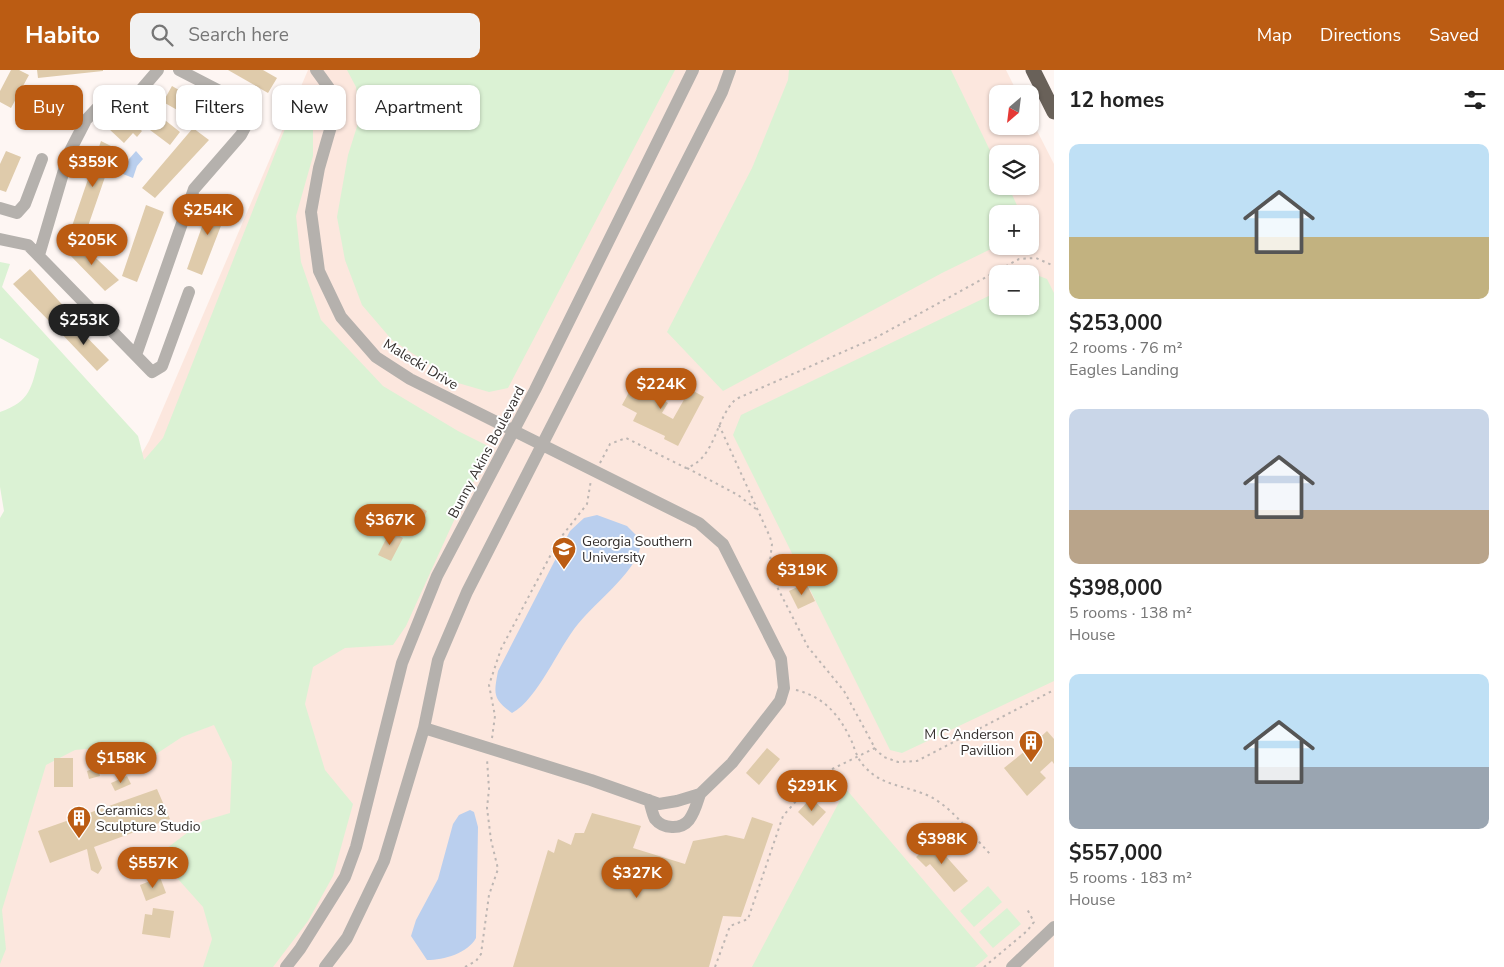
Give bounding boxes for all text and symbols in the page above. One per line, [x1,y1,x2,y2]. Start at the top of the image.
search box [130,13,480,58]
text: Habito [25,19,100,51]
icon: search [148,21,176,49]
text: Search here [188,22,289,48]
text: Map [1257,23,1292,47]
text: Directions [1320,23,1401,47]
text: Saved [1429,23,1479,47]
chip: Buy [15,85,83,130]
chip: Rent [93,85,166,130]
chip: Filters [176,85,262,130]
chip: New [272,85,346,130]
chip: Apartment [356,85,480,130]
north arrow [989,85,1039,135]
map controls [989,85,1039,315]
text: 12 homes [1069,86,1164,114]
icon: filters [1461,86,1489,114]
button: layers [989,145,1039,195]
pin: $359K [58,146,128,188]
text: $359K [68,151,118,173]
icon: home [1234,177,1324,267]
pin: $254K [173,194,243,236]
text: $254K [183,199,233,221]
button: + [989,205,1039,255]
pin: $205K [57,224,127,266]
text: $205K [67,229,117,251]
button: − [989,265,1039,315]
pin: $253K [49,304,119,346]
text: $253K [59,309,109,331]
text: $253,000 [1069,309,1162,337]
street label: Malecki Drive [380,335,462,394]
text: 2 rooms · 76 m² [1069,337,1182,359]
text: Eagles Landing [1069,359,1179,381]
pin: $224K [626,368,696,410]
text: $224K [636,373,686,395]
street label: Bunny Akins Boulevard [444,383,529,522]
icon: home [1234,442,1324,532]
pin: $367K [355,504,425,546]
text: $367K [365,509,415,531]
place label: Georgia Southern University [582,532,692,567]
school or university icon: Georgia Southern University [551,536,577,570]
pin: $319K [767,554,837,596]
text: $319K [777,559,827,581]
text: $398,000 [1069,574,1162,602]
text: 5 rooms · 138 m² [1069,602,1192,624]
text: House [1069,624,1115,646]
icon: home [1234,707,1324,797]
place label: M C Anderson Pavillion [924,725,1014,760]
building icon: M C Anderson Pavillion [1018,729,1044,763]
pin: $158K [86,742,156,784]
text: $158K [96,747,146,769]
pin: $291K [777,770,847,812]
text: $291K [787,775,837,797]
place label: Ceramics & Sculpture Studio [96,801,201,836]
building icon: Ceramics & Sculpture Studio [66,805,92,839]
pin: $398K [907,822,977,865]
text: $398K [917,828,967,850]
text: $557,000 [1069,839,1162,867]
pin: $557K [118,846,188,889]
text: $557K [128,852,178,874]
pin: $327K [602,856,672,899]
text: $327K [612,862,662,884]
text: 5 rooms · 183 m² [1069,867,1192,889]
text: House [1069,889,1115,911]

